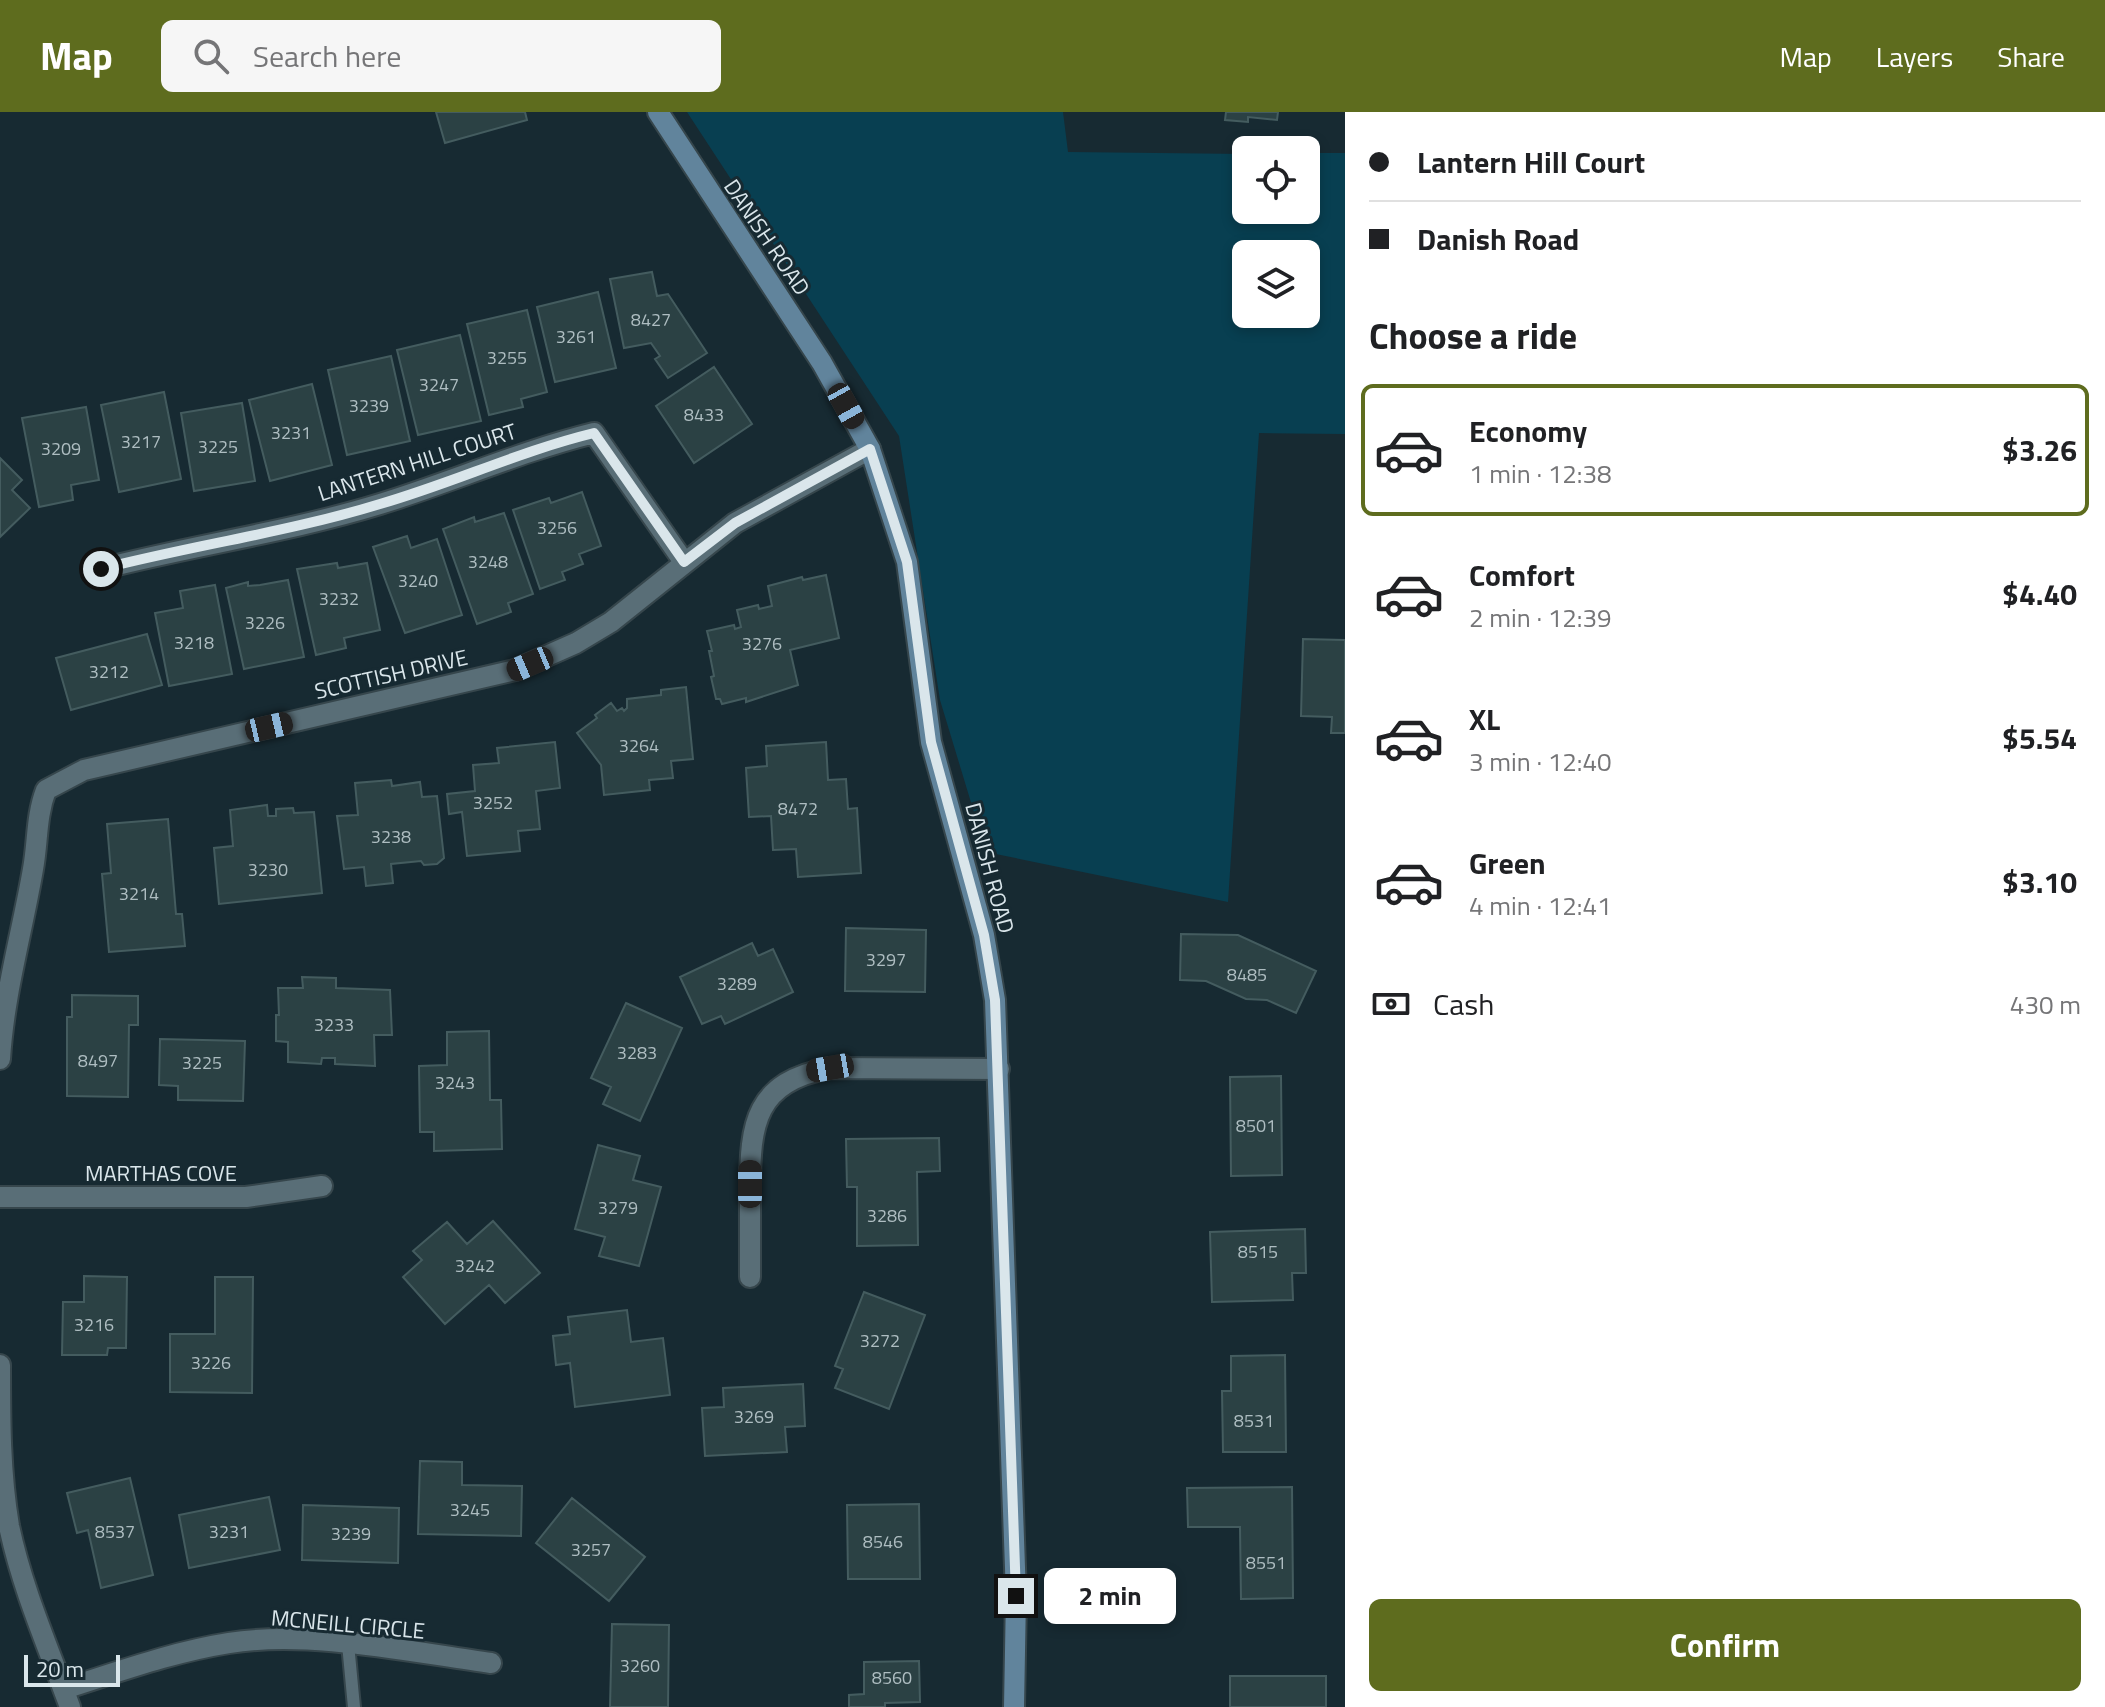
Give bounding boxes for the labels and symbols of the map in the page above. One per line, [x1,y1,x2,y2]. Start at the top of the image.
street label: DANISH ROAD [715,172,819,302]
house number: 8427 [631,306,671,333]
house number: 3261 [556,323,596,350]
house number: 3255 [487,344,527,371]
house number: 3247 [419,371,459,398]
car [824,379,868,433]
house number: 3239 [349,392,389,419]
house number: 8433 [684,401,724,428]
street label: LANTERN HILL COURT [313,414,521,510]
house number: 3231 [271,419,311,446]
house number: 3217 [121,428,161,455]
house number: 3225 [198,433,238,460]
house number: 3209 [41,435,81,462]
house number: 3256 [537,514,577,541]
house number: 3248 [468,548,508,575]
route start [83,551,119,587]
house number: 3240 [398,567,438,594]
house number: 3232 [319,585,359,612]
house number: 3226 [245,609,285,636]
house number: 3218 [174,629,214,656]
house number: 3276 [742,630,782,657]
street label: SCOTTISH DRIVE [311,640,471,708]
car [503,644,557,684]
house number: 3212 [89,658,129,685]
car [243,710,295,744]
house number: 3264 [619,732,659,759]
house number: 3252 [473,789,513,816]
house number: 8472 [778,795,818,822]
street label: DANISH ROAD [956,799,1024,937]
house number: 3238 [371,823,411,850]
house number: 3230 [248,856,288,883]
house number: 3214 [119,880,159,907]
house number: 3297 [866,946,906,973]
house number: 8485 [1227,961,1267,988]
house number: 3289 [717,970,757,997]
house number: 3233 [314,1011,354,1038]
house number: 3283 [617,1039,657,1066]
house number: 8497 [78,1047,118,1074]
house number: 3225 [182,1049,222,1076]
car [804,1052,856,1084]
house number: 3243 [435,1069,475,1096]
house number: 8501 [1236,1112,1276,1139]
street label: MARTHAS COVE [85,1156,237,1190]
car [738,1160,762,1208]
house number: 3279 [598,1194,638,1221]
house number: 3286 [867,1202,907,1229]
house number: 8515 [1238,1238,1278,1265]
house number: 3242 [455,1252,495,1279]
house number: 3216 [74,1311,114,1338]
house number: 3272 [860,1327,900,1354]
house number: 3226 [191,1349,231,1376]
house number: 3269 [734,1403,774,1430]
house number: 8531 [1234,1407,1274,1434]
house number: 3245 [450,1496,490,1523]
house number: 8537 [95,1518,135,1545]
house number: 3231 [209,1518,249,1545]
house number: 3239 [331,1520,371,1547]
house number: 8546 [863,1528,903,1555]
house number: 3257 [571,1536,611,1563]
house number: 8551 [1246,1549,1286,1576]
callout: 2 min [1044,1568,1176,1624]
route end [998,1578,1034,1614]
street label: MCNEILL CIRCLE [270,1600,426,1648]
scale bar [24,1651,120,1687]
house number: 3260 [620,1652,660,1679]
house number: 8560 [872,1664,912,1691]

